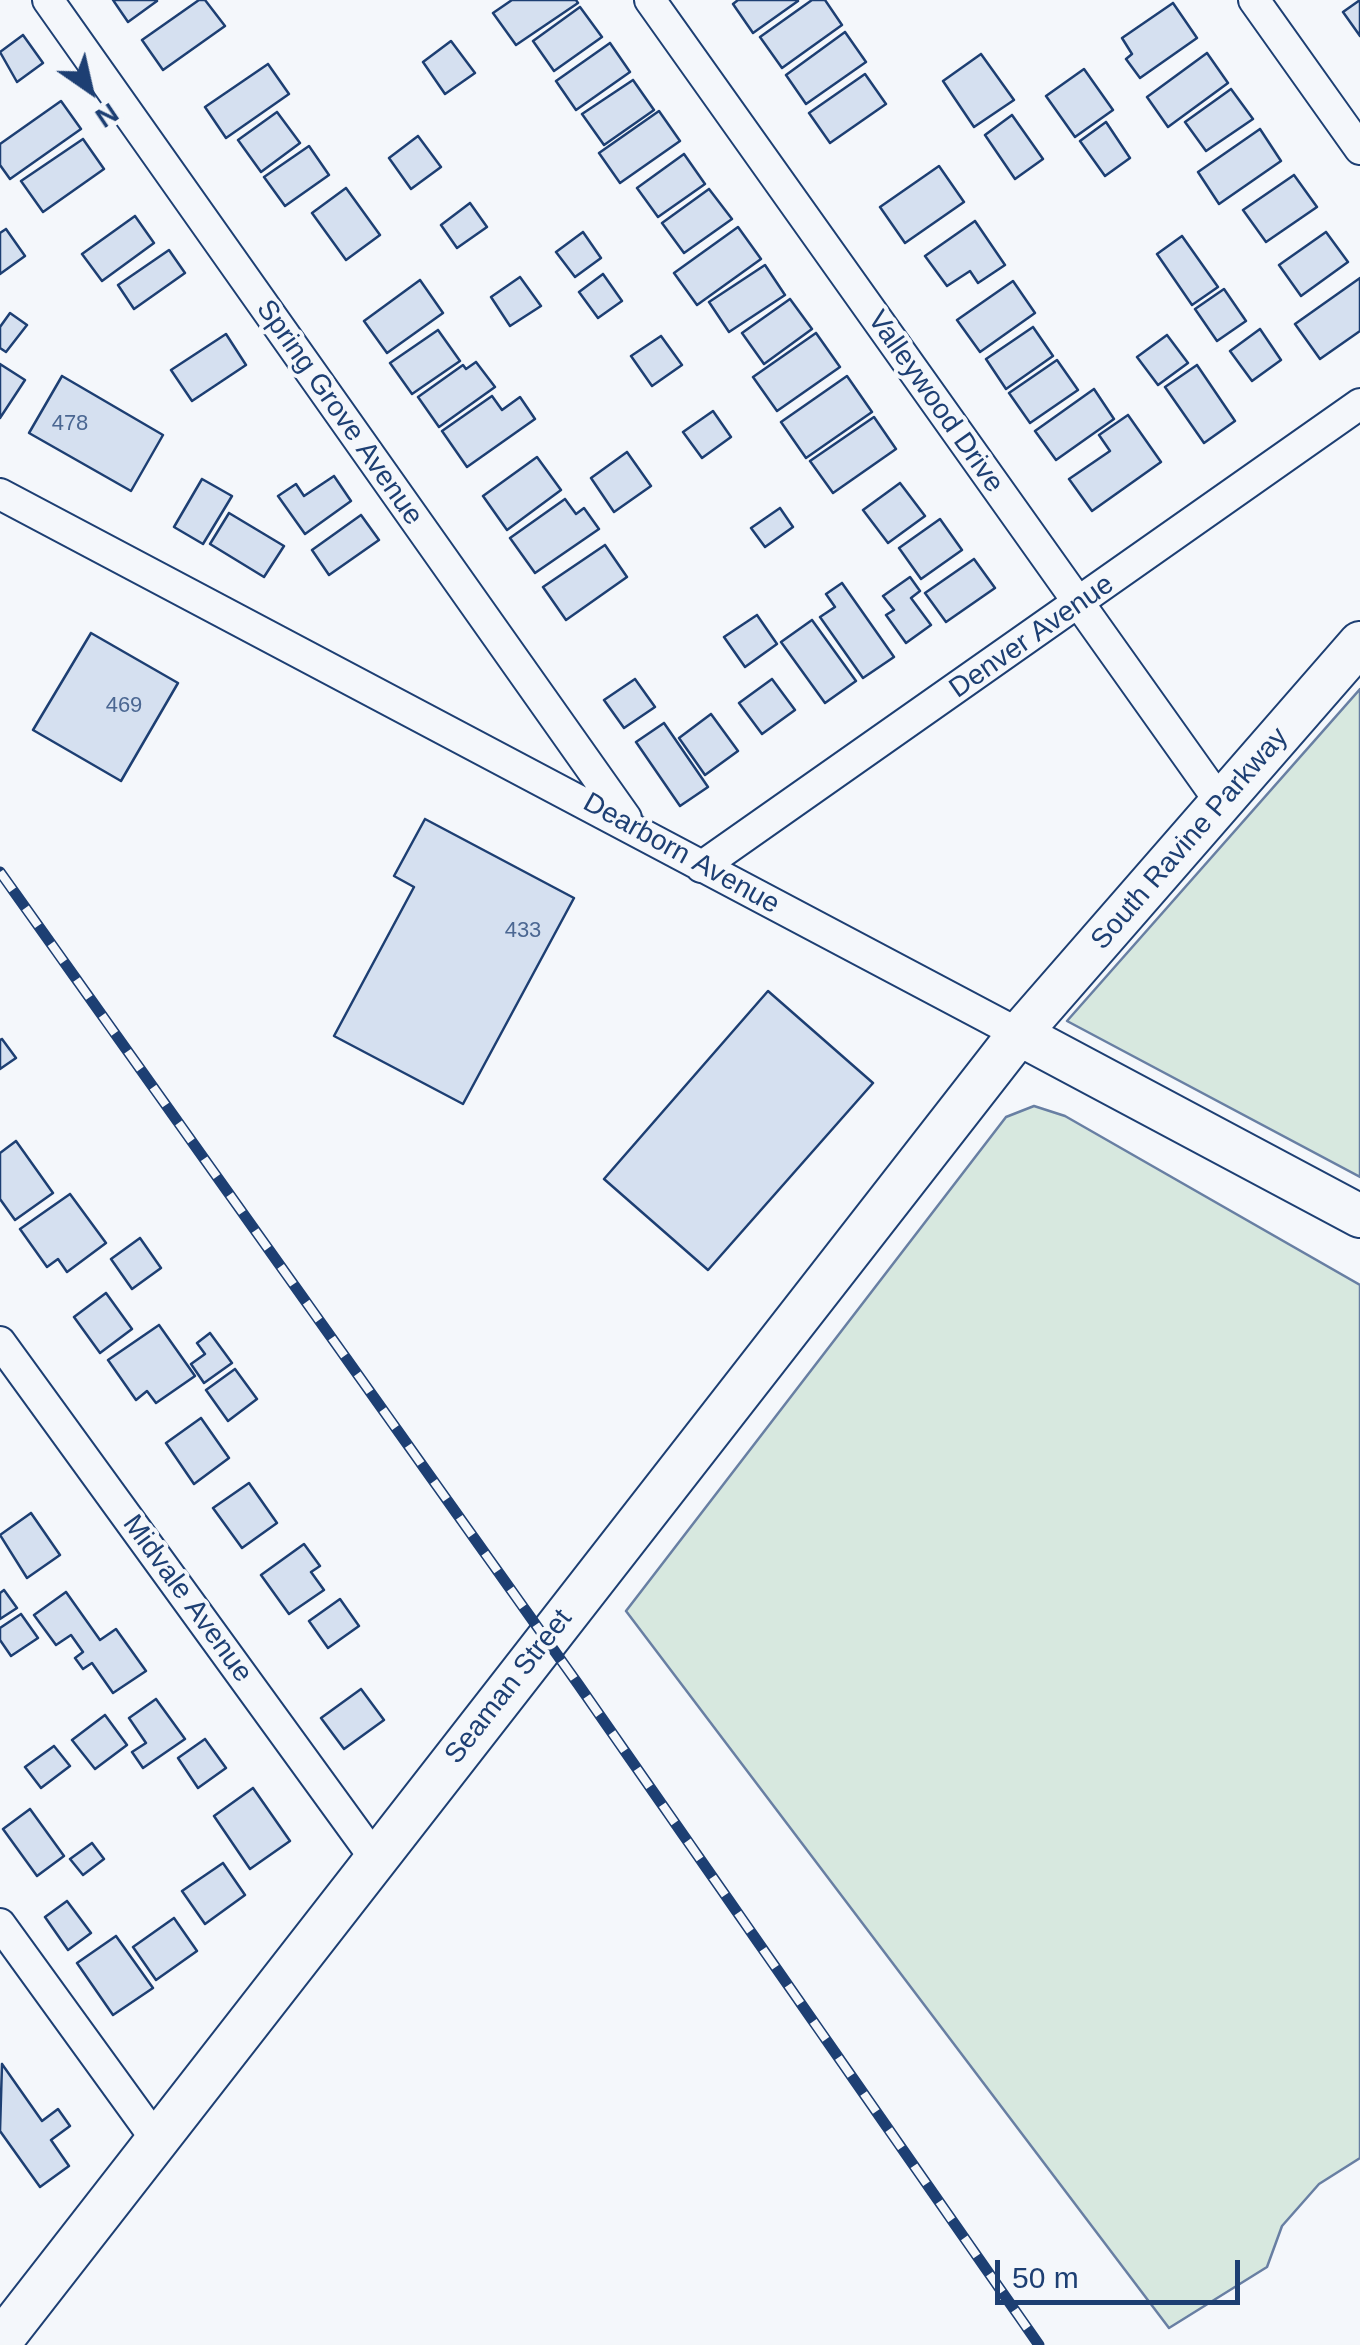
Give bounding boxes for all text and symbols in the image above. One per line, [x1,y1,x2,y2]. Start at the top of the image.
north arrow [40,40,140,140]
text: N [90,97,124,134]
street label: Spring Grove Avenue [249,294,429,532]
street label: Valleywood Drive [860,305,1010,499]
house number: 478 [52,411,88,437]
street label: Denver Avenue [944,568,1120,706]
house number: 469 [106,693,142,719]
street label: South Ravine Parkway [1084,721,1296,957]
street label: Dearborn Avenue [577,786,785,922]
house number: 433 [505,918,541,944]
street label: Midvale Avenue [115,1509,259,1689]
street label: Seaman Street [438,1603,580,1771]
scale bar [1000,2240,1245,2302]
text: 50 m [1012,2261,1079,2294]

